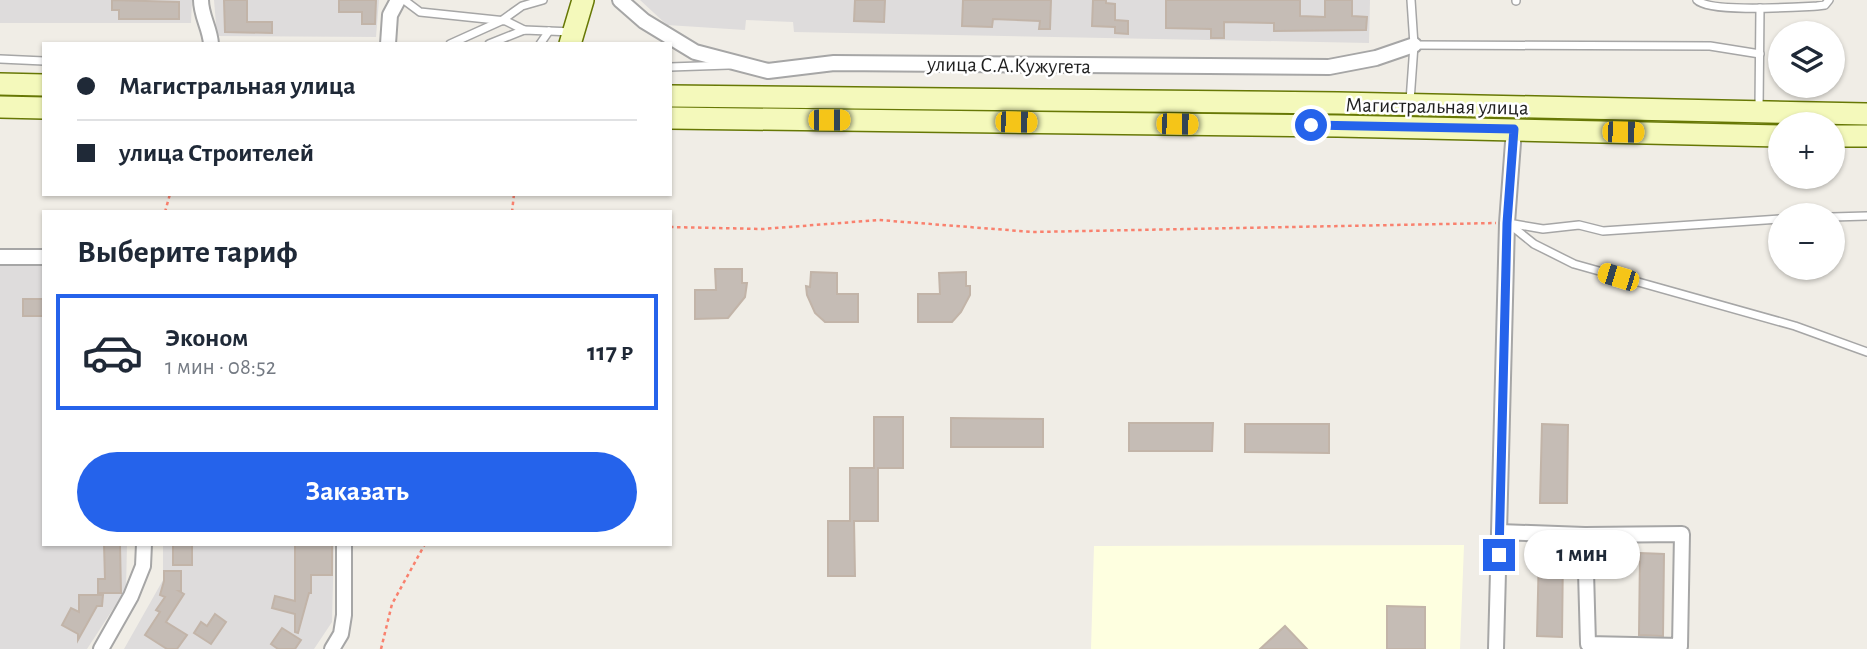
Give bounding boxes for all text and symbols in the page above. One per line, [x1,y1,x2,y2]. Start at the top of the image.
map controls [1768,21,1845,280]
button: layers [1768,21,1845,98]
street label: улица С.А.Кужугета [926,54,1092,77]
text: Магистральная улица [119,73,356,99]
street label: Магистральная улица [1345,94,1529,119]
route start [1295,109,1327,141]
car [809,110,851,131]
car [995,111,1038,133]
button: + [1768,112,1845,189]
car [1156,113,1199,135]
car [1602,121,1645,143]
text: улица Строителей [119,140,314,166]
button: − [1768,203,1845,280]
text: Выберите тариф [77,236,298,268]
car [1595,261,1642,293]
icon: car [81,321,144,384]
text: Эконом [165,325,248,351]
text: 117 ₽ [587,339,633,365]
text: 1 мин · 08:52 [165,356,276,379]
button: Заказать [77,452,637,532]
callout: 1 мин [1524,530,1639,580]
route end [1483,539,1515,571]
text: 1 мин [1556,543,1608,566]

